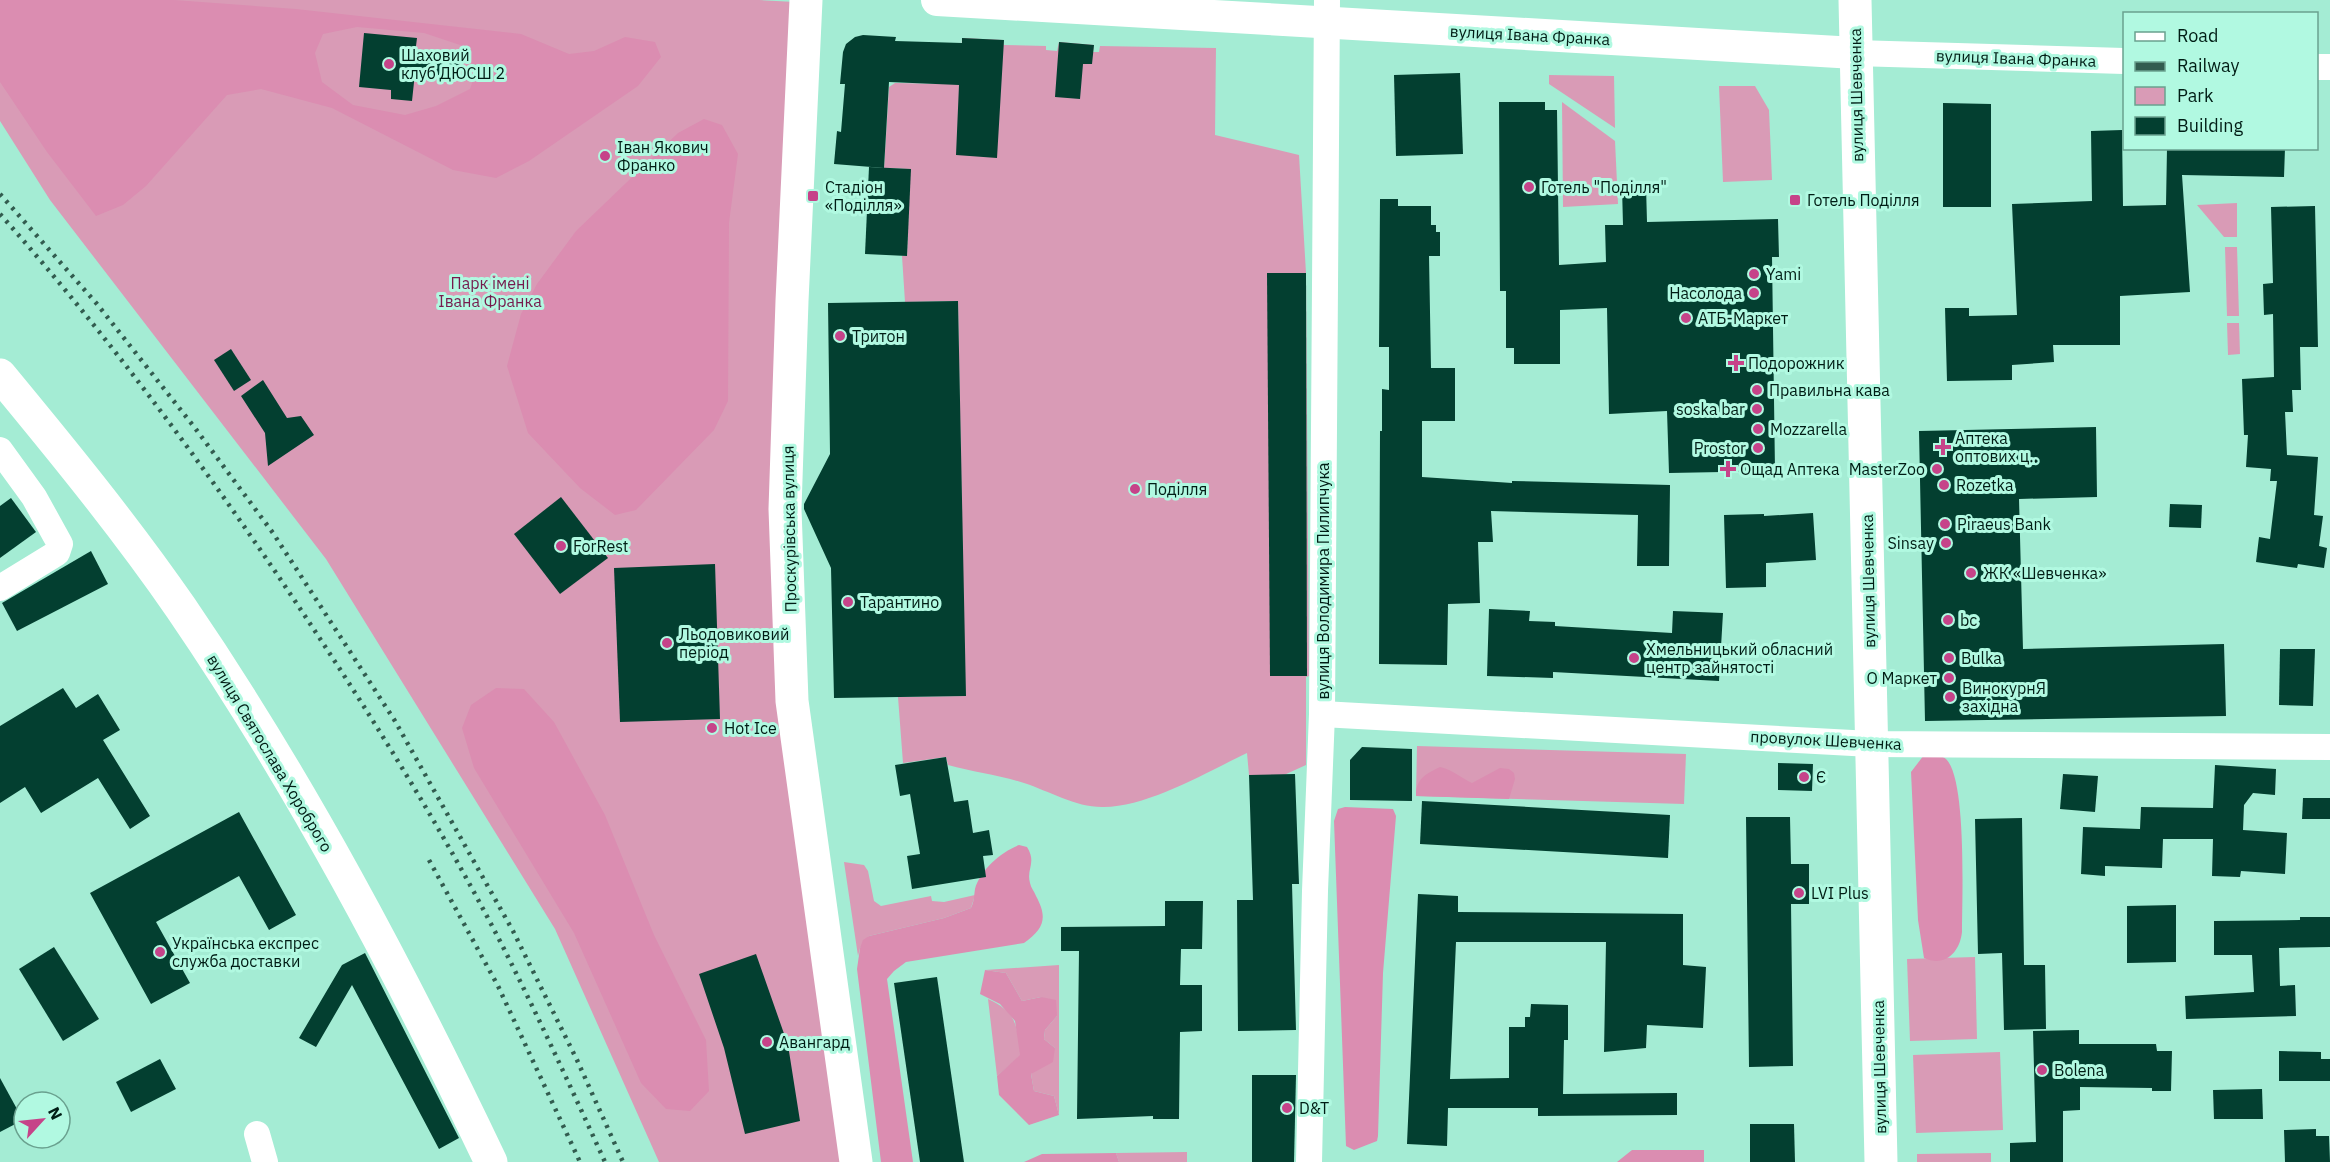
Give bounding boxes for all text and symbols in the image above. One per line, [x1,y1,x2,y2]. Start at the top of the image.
legend [2123,12,2318,150]
street label: вулиця Івана Франка [1449,21,1611,49]
text: Road [2177,24,2218,47]
street label: вулиця Шевченка [1845,27,1867,162]
place label: Шаховий клуб ДЮСШ 2 [401,45,505,83]
street label: вулиця Івана Франка [1936,45,2097,71]
text: Railway [2177,54,2239,77]
marker: Шаховий клуб ДЮСШ 2 [382,57,396,71]
text: Park [2177,84,2214,107]
text: Building [2177,114,2244,137]
place label: Іван Якович Франко [617,137,709,175]
marker: Іван Якович Франко [598,149,612,163]
place label: Стадіон «Поділля» [825,177,902,215]
place label: Готель "Поділля" [1541,177,1667,197]
marker: Готель "Поділля" [1522,180,1536,194]
marker: Стадіон «Поділля» [806,189,820,203]
place label: Готель Поділля [1807,190,1920,210]
marker: Готель Поділля [1788,193,1802,207]
place label: Yami [1766,264,1801,284]
marker: Yami [1747,267,1761,281]
park label: Парк імені Івана Франка [438,273,542,311]
place label: Насолода [1669,283,1742,303]
marker: Насолода [1747,286,1761,300]
place label: АТБ-Маркет [1698,308,1789,328]
marker: АТБ-Маркет [1679,311,1693,325]
place label: Тритон [852,326,905,346]
marker: Тритон [833,329,847,343]
place label: Подорожник [1748,353,1845,373]
marker: Подорожник [1729,356,1743,370]
place label: Правильна кава [1769,380,1890,400]
marker: Правильна кава [1750,383,1764,397]
place label: soska bar [1676,399,1745,419]
marker: soska bar [1750,402,1764,416]
place label: Mozzarella [1770,419,1847,439]
marker: Mozzarella [1751,422,1765,436]
place label: Аптека оптових ц‥ [1955,428,2038,466]
place label: Prostor [1694,438,1746,458]
marker: Аптека оптових ц‥ [1936,440,1950,454]
marker: Prostor [1751,441,1765,455]
street label: Проскурівська вулиця [778,445,800,613]
place label: Ощад Аптека [1740,459,1840,479]
place label: MasterZoo [1849,459,1925,479]
street label: вулиця Володимира Пилипчука [1313,462,1333,700]
marker: Ощад Аптека [1721,462,1735,476]
marker: MasterZoo [1930,462,1944,476]
place label: Rozetka [1956,475,2014,495]
marker: Rozetka [1937,478,1951,492]
place label: Поділля [1147,479,1207,499]
marker: Поділля [1128,482,1142,496]
street label: вулиця Шевченка [1857,513,1879,648]
place label: Piraeus Bank [1957,514,2052,534]
marker: Piraeus Bank [1938,517,1952,531]
place label: Sinsay [1887,533,1934,553]
place label: ForRest [573,536,628,556]
marker: Sinsay [1939,536,1953,550]
marker: ForRest [554,539,568,553]
place label: ЖК «Шевченка» [1983,563,2106,583]
marker: ЖК «Шевченка» [1964,566,1978,580]
place label: Тарантино [860,592,939,612]
marker: Тарантино [841,595,855,609]
place label: bc [1960,610,1977,630]
marker: bc [1941,613,1955,627]
place label: Льодовиковий період [679,624,789,662]
marker: Льодовиковий період [660,636,674,650]
place label: Хмельницький обласний центр зайнятості [1646,639,1833,677]
place label: Bulka [1961,648,2002,668]
street label: вулиця Святослава Хороброго [203,651,337,856]
marker: Хмельницький обласний центр зайнятості [1627,651,1641,665]
marker: Bulka [1942,651,1956,665]
place label: О Маркет [1866,668,1937,688]
marker: О Маркет [1942,671,1956,685]
place label: ВинокурнЯ західна [1962,678,2046,716]
marker: ВинокурнЯ західна [1943,690,1957,704]
place label: Hot Ice [724,718,777,738]
marker: Hot Ice [705,721,719,735]
street label: провулок Шевченка [1750,726,1903,754]
place label: Є [1816,767,1826,787]
marker: Є [1797,770,1811,784]
place label: LVI Plus [1811,883,1869,903]
marker: LVI Plus [1792,886,1806,900]
place label: Українська експрес служба доставки [172,933,319,971]
marker: Українська експрес служба доставки [153,945,167,959]
street label: вулиця Шевченка [1868,999,1890,1134]
place label: Авангард [779,1032,851,1052]
marker: Авангард [760,1035,774,1049]
place label: Bolena [2054,1060,2105,1080]
marker: Bolena [2035,1063,2049,1077]
north arrow [12,1090,72,1150]
place label: D&T [1299,1098,1329,1118]
marker: D&T [1280,1101,1294,1115]
text: N [44,1103,67,1123]

